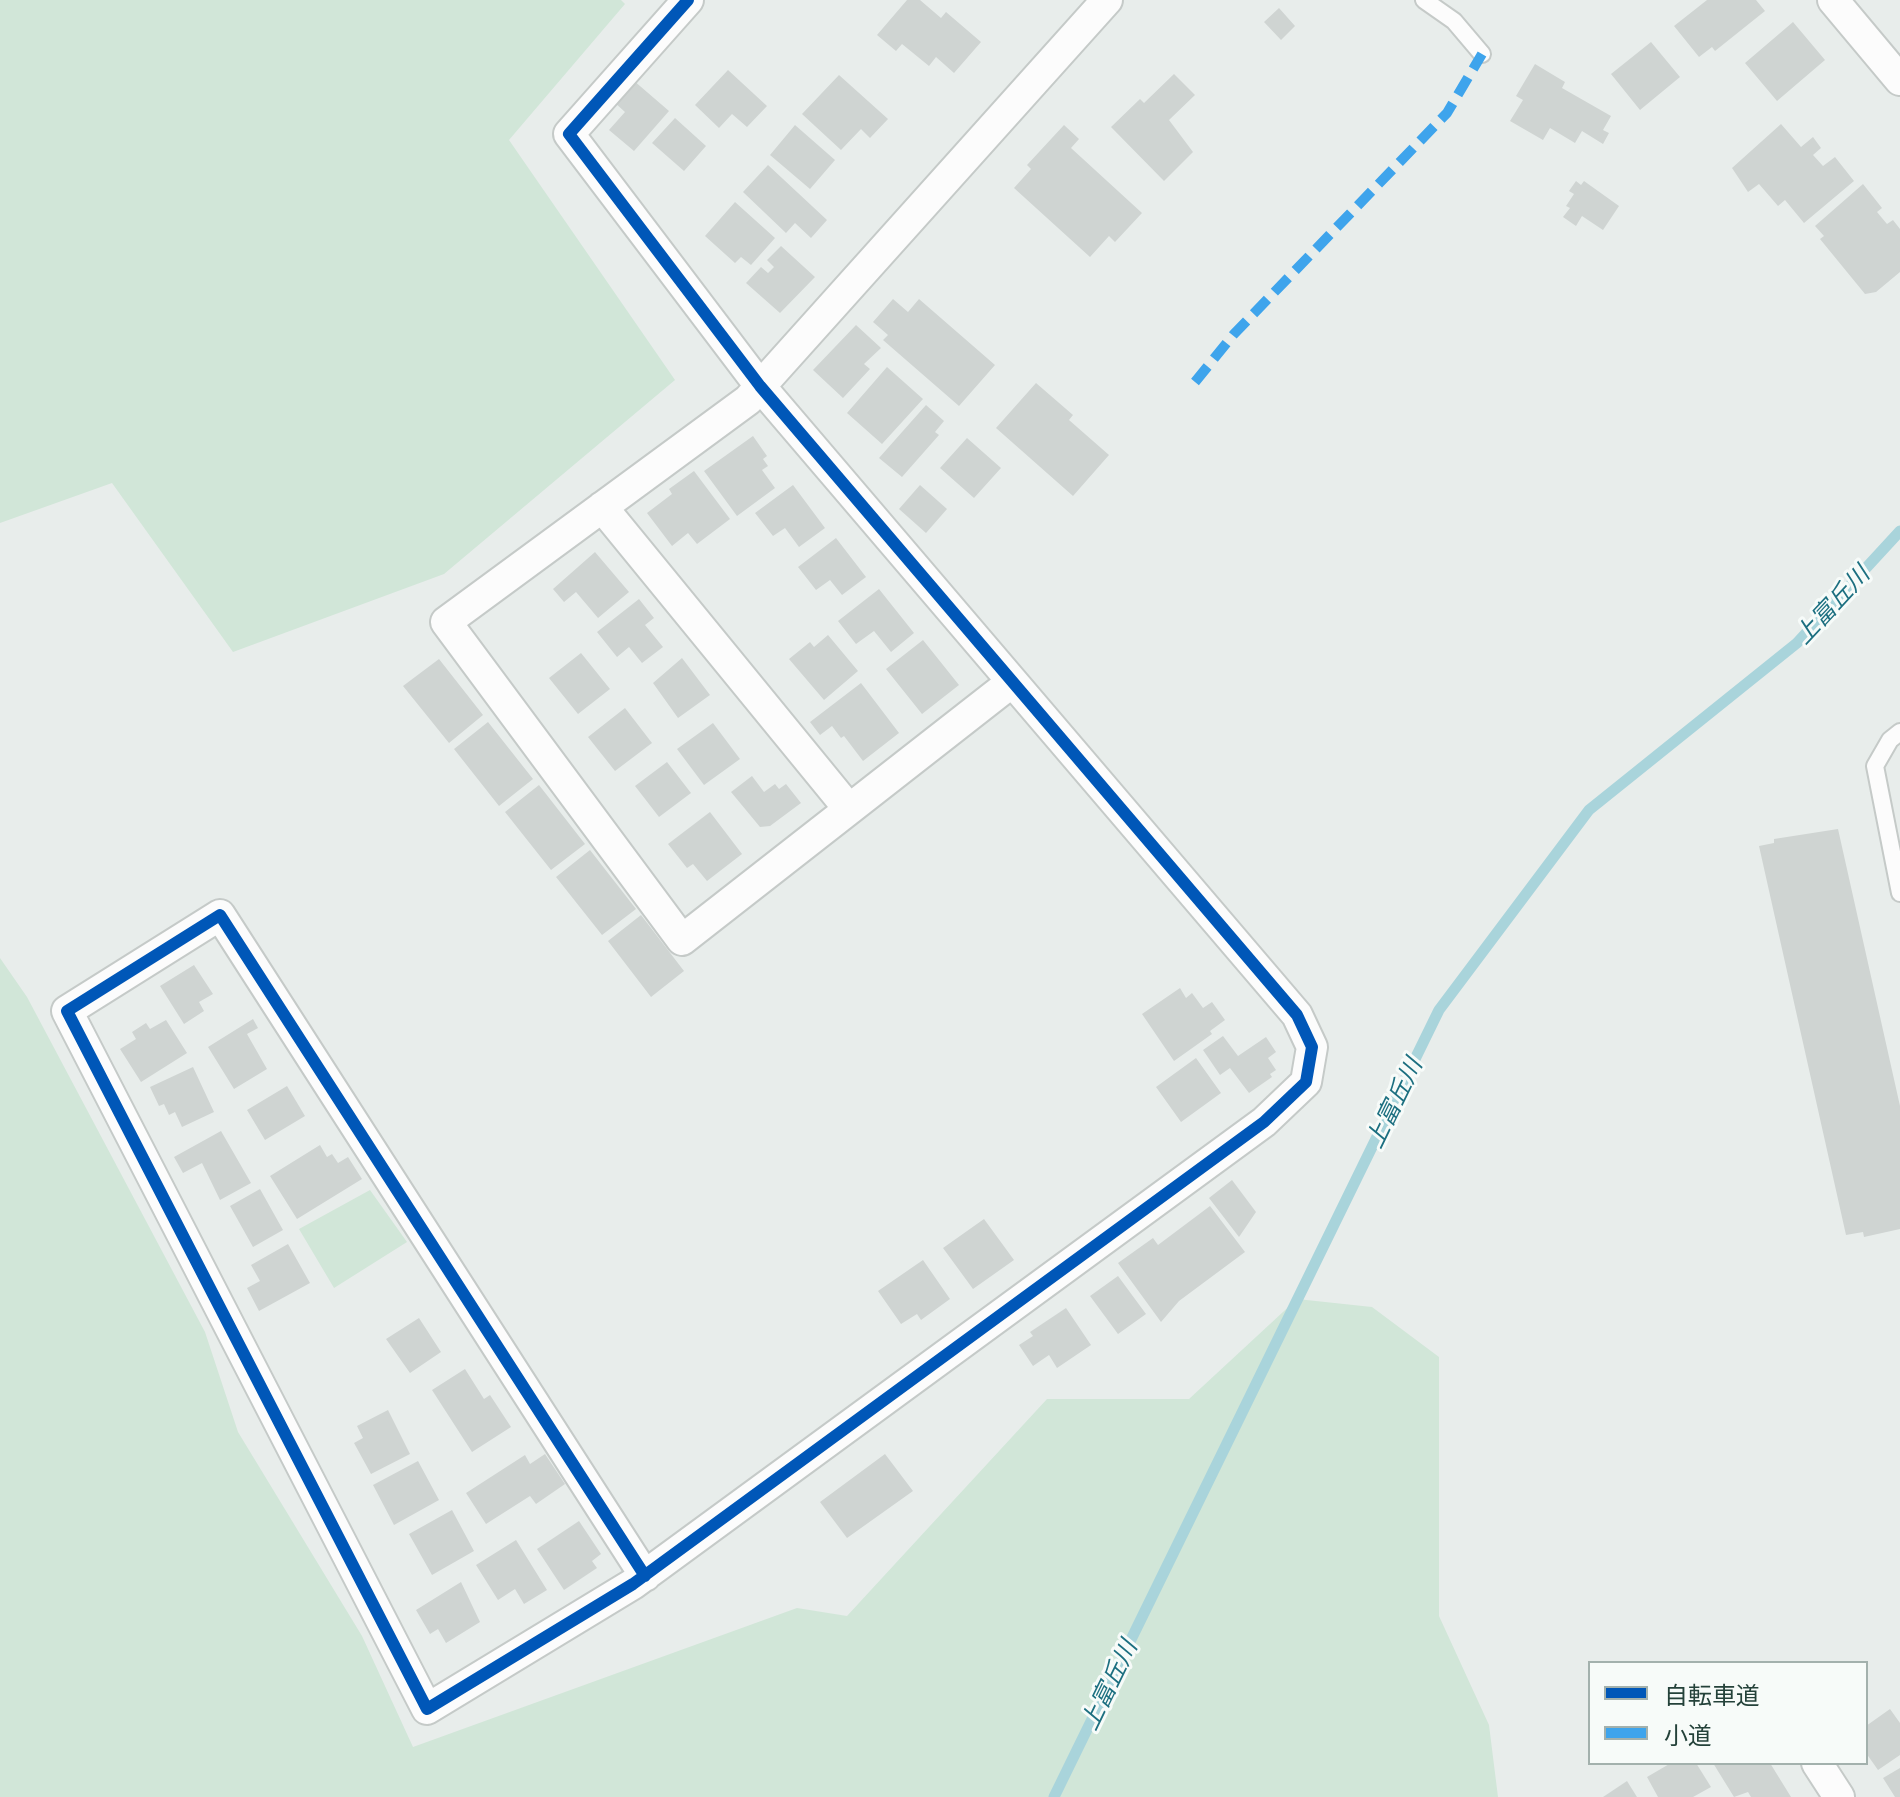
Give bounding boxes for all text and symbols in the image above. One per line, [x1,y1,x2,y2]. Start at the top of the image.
water label: 上富丘川 [1789,560,1875,650]
water label: 上富丘川 [1360,1054,1428,1152]
water label: 上富丘川 [1075,1636,1143,1734]
legend [1588,1661,1868,1765]
text: 自転車道 [1664,1680,1760,1709]
text: 小道 [1664,1720,1712,1749]

